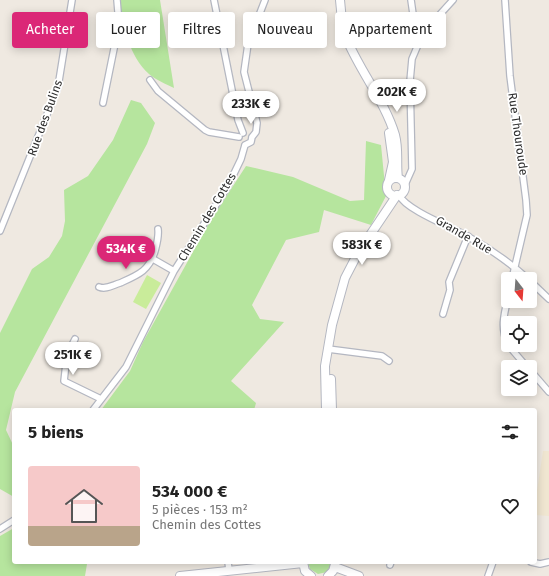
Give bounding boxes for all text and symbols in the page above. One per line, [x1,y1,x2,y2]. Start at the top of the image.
chip: Acheter [12,12,88,48]
chip: Louer [96,12,160,48]
chip: Filtres [168,12,235,48]
chip: Nouveau [243,12,327,48]
chip: Appartement [335,12,446,48]
street label: Rue des Bulins [25,78,65,158]
pin: 202K € [364,79,430,113]
text: 202K € [377,84,417,99]
pin: 233K € [218,91,284,125]
street label: Rue Thouroude [505,92,531,176]
text: 233K € [231,96,271,111]
street label: Chemin des Cottes [175,170,239,264]
street label: Grande Rue [433,213,495,257]
pin: 583K € [329,232,395,266]
pin: 534K € [93,236,159,270]
text: 583K € [342,237,382,252]
text: 534K € [106,241,146,256]
north arrow [501,272,537,308]
map controls [501,272,537,396]
button: locate [501,316,537,352]
pin: 251K € [40,342,106,376]
text: 251K € [54,347,92,362]
button: layers [501,360,537,396]
icon: filters [499,421,521,443]
text: 5 biens [28,422,84,443]
text: 534 000 € [152,481,227,502]
icon: home [60,482,108,530]
icon: heart [499,495,521,517]
text: 5 pièces · 153 m² [152,502,248,517]
text: Chemin des Cottes [152,517,261,532]

